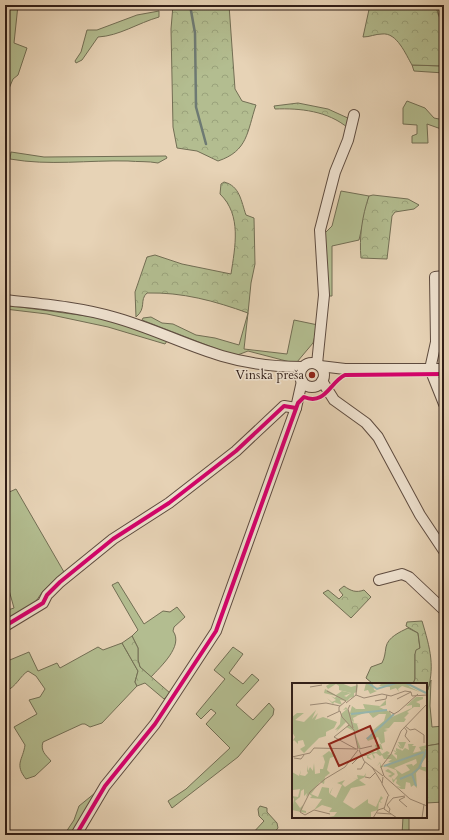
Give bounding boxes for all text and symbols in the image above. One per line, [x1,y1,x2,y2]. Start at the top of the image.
place label: Vinska preša [235,366,304,384]
marker: Vinska preša [307,370,317,380]
inset map [292,683,427,818]

